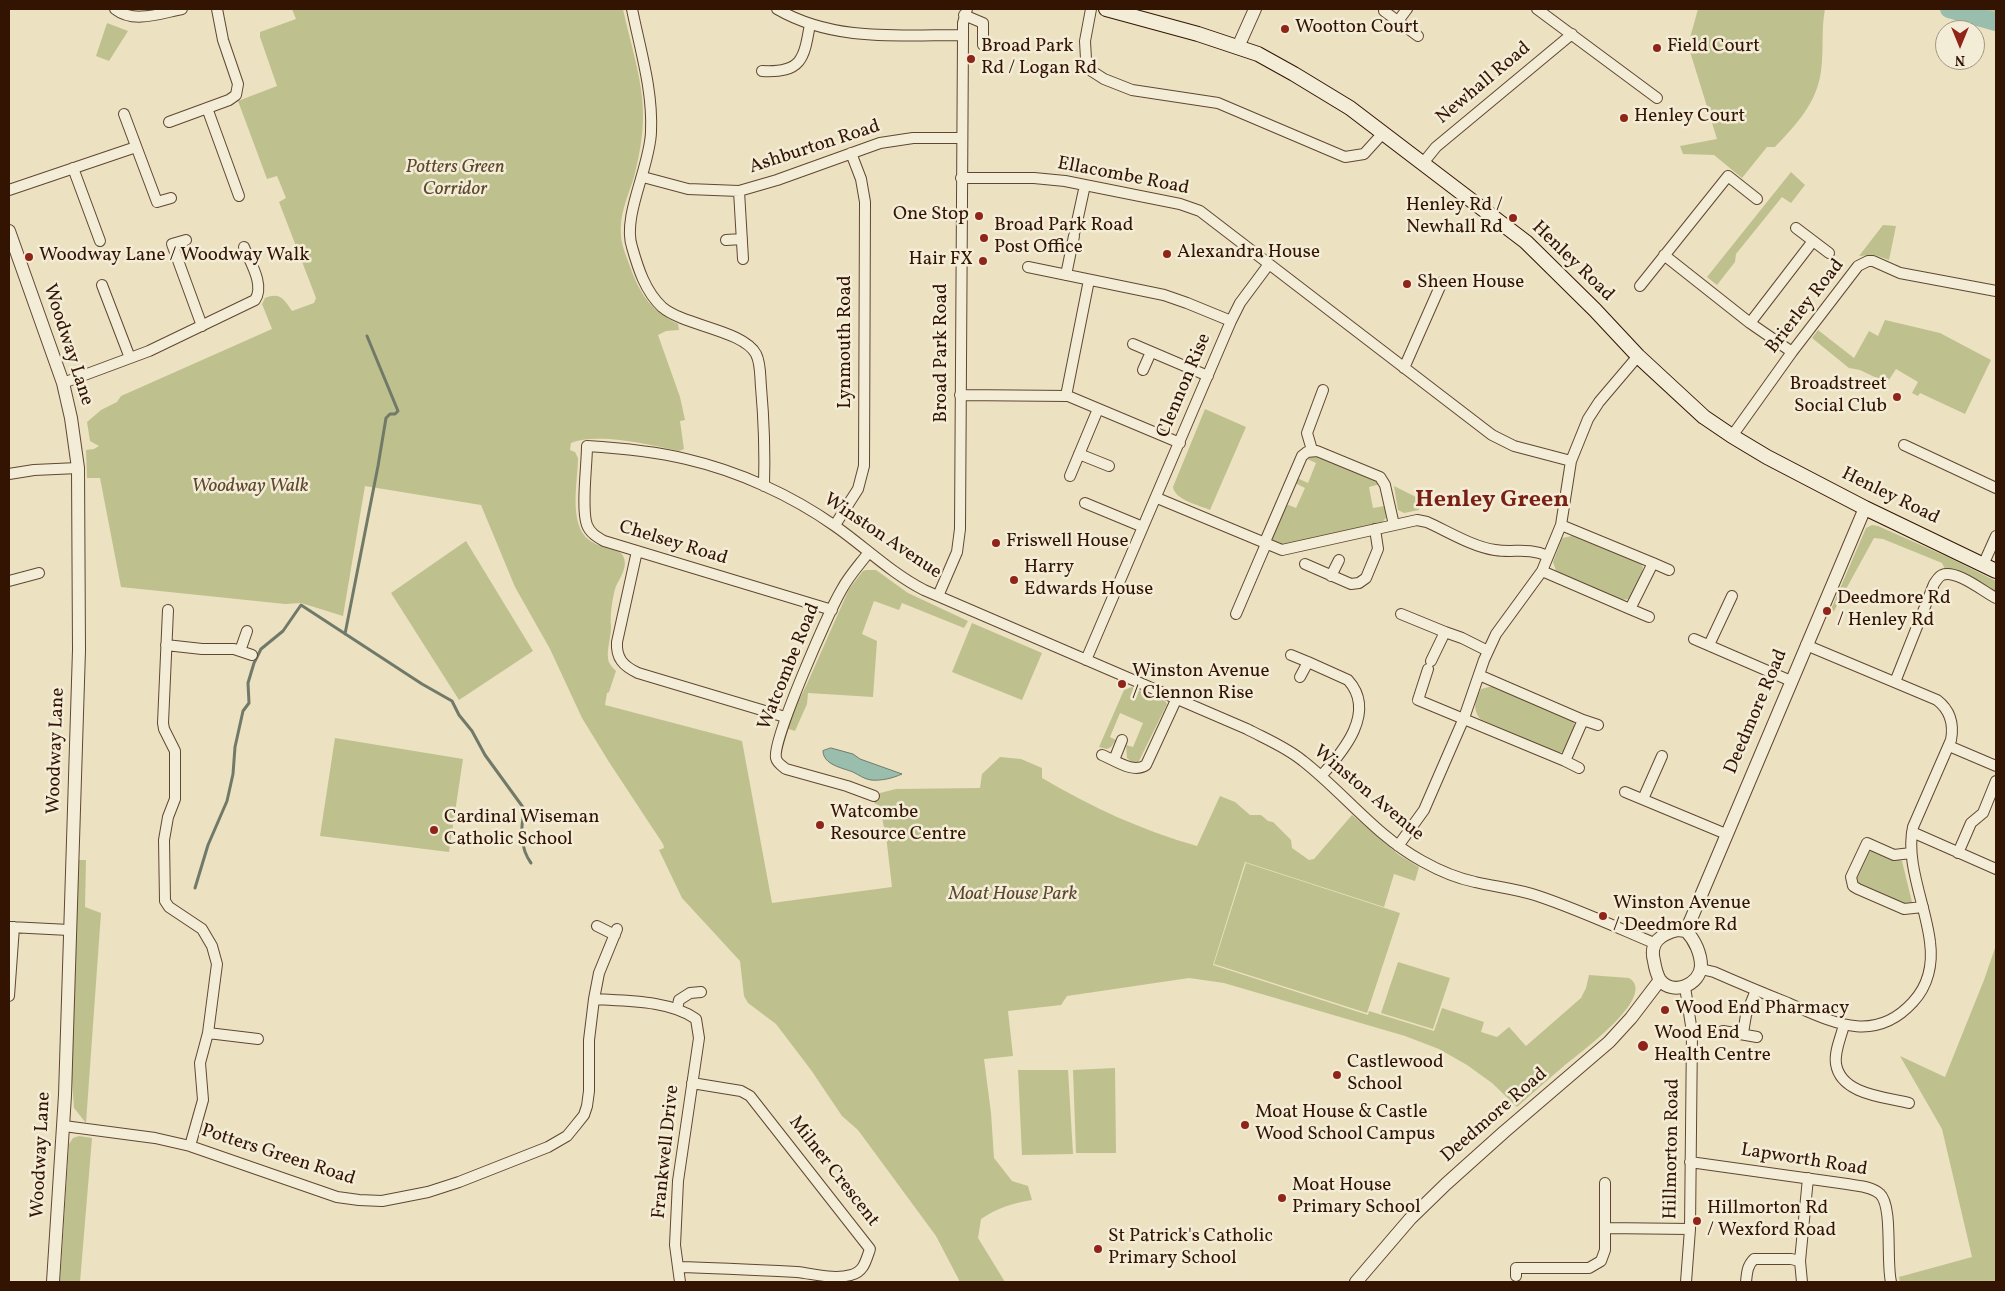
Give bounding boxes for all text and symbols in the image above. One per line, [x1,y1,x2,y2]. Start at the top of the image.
place label: Wootton Court [1295,18,1419,40]
north arrow [1935,20,1985,70]
marker: Wootton Court [1279,23,1291,35]
place label: Broad Park Rd / Logan Rd [981,37,1097,81]
place label: Field Court [1667,37,1760,59]
street label: Newhall Road [1432,38,1536,130]
marker: Field Court [1651,42,1663,54]
text: N [1955,50,1965,69]
marker: Broad Park Rd / Logan Rd [965,53,977,65]
place label: Henley Court [1634,107,1745,129]
marker: Henley Court [1618,112,1630,124]
street label: Ashburton Road [747,116,883,180]
street label: Ellacombe Road [1055,153,1191,201]
park label: Potters Green Corridor [405,158,505,202]
place label: Henley Rd / Newhall Rd [1406,196,1503,240]
place label: One Stop [893,205,969,227]
marker: One Stop [973,210,985,222]
marker: Henley Rd / Newhall Rd [1507,212,1519,224]
place label: Broad Park Road Post Office [994,216,1133,260]
street label: Henley Road [1526,217,1618,307]
marker: Broad Park Road Post Office [978,232,990,244]
place label: Alexandra House [1177,243,1320,265]
place label: Woodway Lane / Woodway Walk [39,246,310,268]
marker: Alexandra House [1161,248,1173,260]
place label: Hair FX [908,250,973,272]
marker: Woodway Lane / Woodway Walk [23,251,35,263]
marker: Hair FX [977,255,989,267]
street label: Brierley Road [1762,255,1850,359]
place label: Sheen House [1417,273,1524,295]
street label: Lynmouth Road [836,275,858,409]
marker: Sheen House [1401,278,1413,290]
street label: Woodway Lane [37,281,97,409]
street label: Broad Park Road [932,283,954,423]
street label: Clennon Rise [1153,331,1217,441]
place label: Broadstreet Social Club [1789,375,1887,419]
marker: Broadstreet Social Club [1891,391,1903,403]
street label: Henley Road [1837,463,1943,531]
park label: Woodway Walk [191,477,309,499]
district label: Henley Green [1415,488,1569,516]
street label: Winston Avenue [819,489,945,585]
street label: Chelsey Road [616,517,730,571]
place label: Friswell House [1006,532,1128,554]
marker: Friswell House [990,537,1002,549]
place label: Harry Edwards House [1024,558,1153,602]
marker: Harry Edwards House [1008,574,1020,586]
place label: Deedmore Rd / Henley Rd [1837,589,1951,633]
street label: Watcombe Road [754,600,826,734]
marker: Deedmore Rd / Henley Rd [1821,605,1833,617]
street label: Deedmore Road [1720,646,1794,778]
place label: Winston Avenue / Clennon Rise [1132,662,1270,706]
marker: Winston Avenue / Clennon Rise [1116,678,1128,690]
street label: Woodway Lane [43,687,71,815]
street label: Winston Avenue [1308,741,1428,847]
place label: Watcombe Resource Centre [830,803,966,847]
place label: Cardinal Wiseman Catholic School [444,808,600,852]
marker: Watcombe Resource Centre [814,819,826,831]
marker: Cardinal Wiseman Catholic School [428,824,440,836]
park label: Moat House Park [949,885,1077,907]
place label: Winston Avenue / Deedmore Rd [1613,894,1751,938]
marker: Winston Avenue / Deedmore Rd [1597,910,1609,922]
place label: Wood End Pharmacy [1675,999,1849,1021]
marker: Wood End Pharmacy [1659,1004,1671,1016]
place label: Wood End Health Centre [1654,1024,1771,1068]
marker: Wood End Health Centre [1636,1039,1650,1053]
place label: Castlewood School [1347,1053,1444,1097]
street label: Deedmore Road [1437,1064,1553,1168]
marker: Castlewood School [1331,1069,1343,1081]
street label: Hillmorton Road [1660,1078,1686,1220]
street label: Frankwell Drive [649,1084,685,1220]
street label: Woodway Lane [27,1091,57,1219]
place label: Moat House & Castle Wood School Campus [1255,1103,1435,1147]
street label: Milner Crescent [783,1112,883,1232]
marker: Moat House & Castle Wood School Campus [1239,1119,1251,1131]
street label: Potters Green Road [198,1120,358,1192]
street label: Lapworth Road [1739,1140,1869,1182]
place label: Moat House Primary School [1292,1176,1421,1220]
marker: Moat House Primary School [1276,1192,1288,1204]
place label: Hillmorton Rd / Wexford Road [1707,1199,1836,1243]
marker: Hillmorton Rd / Wexford Road [1691,1215,1703,1227]
place label: St Patrick's Catholic Primary School [1108,1227,1273,1271]
marker: St Patrick's Catholic Primary School [1092,1243,1104,1255]

